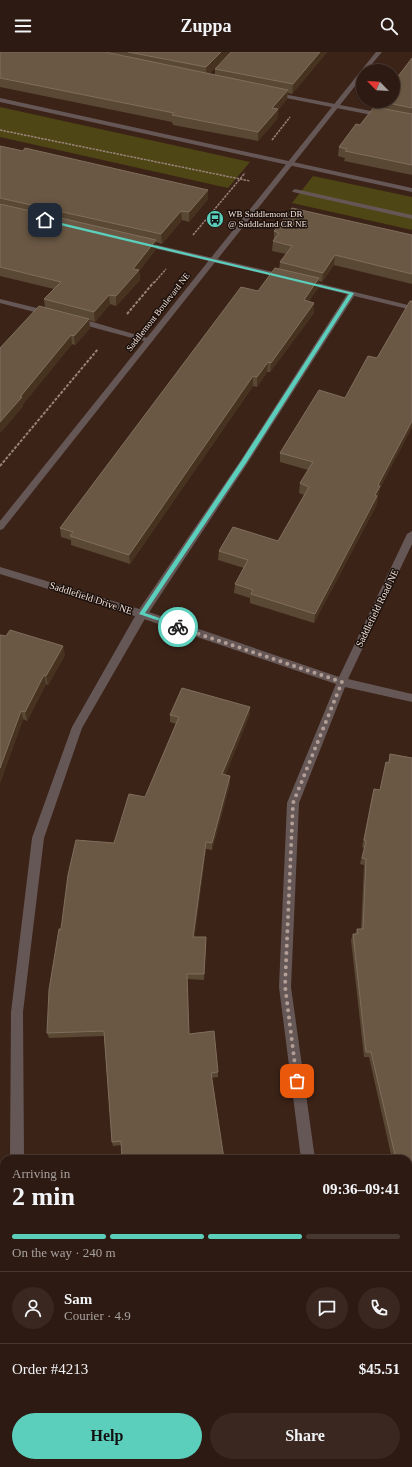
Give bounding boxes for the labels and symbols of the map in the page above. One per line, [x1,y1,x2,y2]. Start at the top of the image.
north arrow [356,64,400,108]
pin [28,203,62,237]
bus stop icon: WB Saddlemont DR @ Saddleland CR NE [205,209,225,229]
place label: WB Saddlemont DR @ Saddleland CR NE [228,209,308,229]
street label: Saddlemont Boulevard NE [124,270,192,353]
street label: Saddlefield Road NE [353,567,401,649]
street label: Saddlefield Drive NE [48,579,134,617]
courier [158,607,198,647]
pin [280,1064,314,1098]

